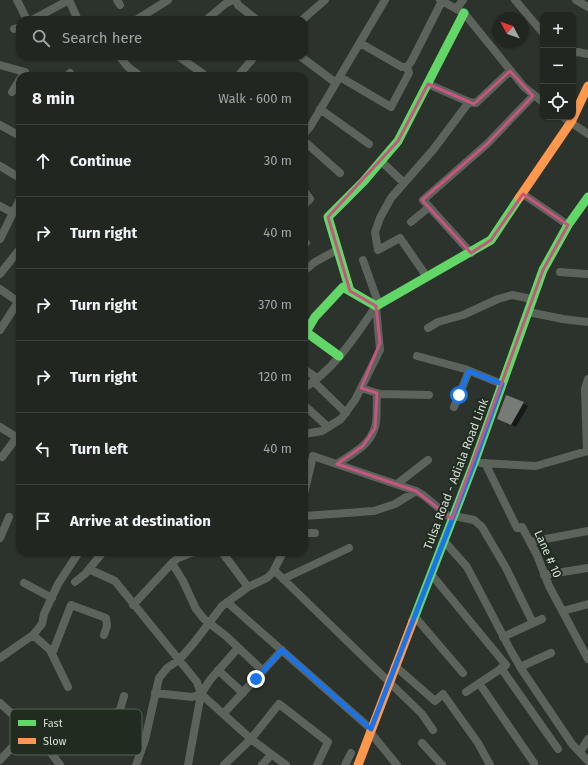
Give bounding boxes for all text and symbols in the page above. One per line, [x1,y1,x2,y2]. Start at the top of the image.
north arrow [492,12,528,48]
map controls [540,12,576,120]
button: + [540,12,576,48]
search box [16,16,308,60]
icon: search [30,27,52,49]
text: Search here [62,29,142,47]
button: − [540,48,576,84]
button: locate [540,84,576,120]
text: 8 min [32,88,75,109]
text: Walk · 600 m [218,91,292,106]
icon: ahead [32,150,54,172]
text: Continue [70,152,131,170]
text: 30 m [264,153,292,168]
icon: right [32,222,54,244]
text: Turn right [70,224,137,242]
text: 40 m [263,225,292,240]
icon: right [32,294,54,316]
text: Turn right [70,296,137,314]
text: 370 m [258,297,292,312]
icon: right [32,366,54,388]
text: Turn right [70,368,137,386]
text: 120 m [258,369,292,384]
route start [450,386,468,404]
street label: Tulsa Road - Adiala Road Link [421,396,492,552]
icon: left [32,438,54,460]
text: Turn left [70,440,128,458]
text: 40 m [263,441,292,456]
icon: arrive [32,510,54,532]
text: Arrive at destination [70,512,211,530]
street label: Lane # 10 [531,528,565,580]
route end [247,670,265,688]
legend [10,709,142,755]
text: Fast [43,717,63,730]
text: Slow [43,735,67,748]

